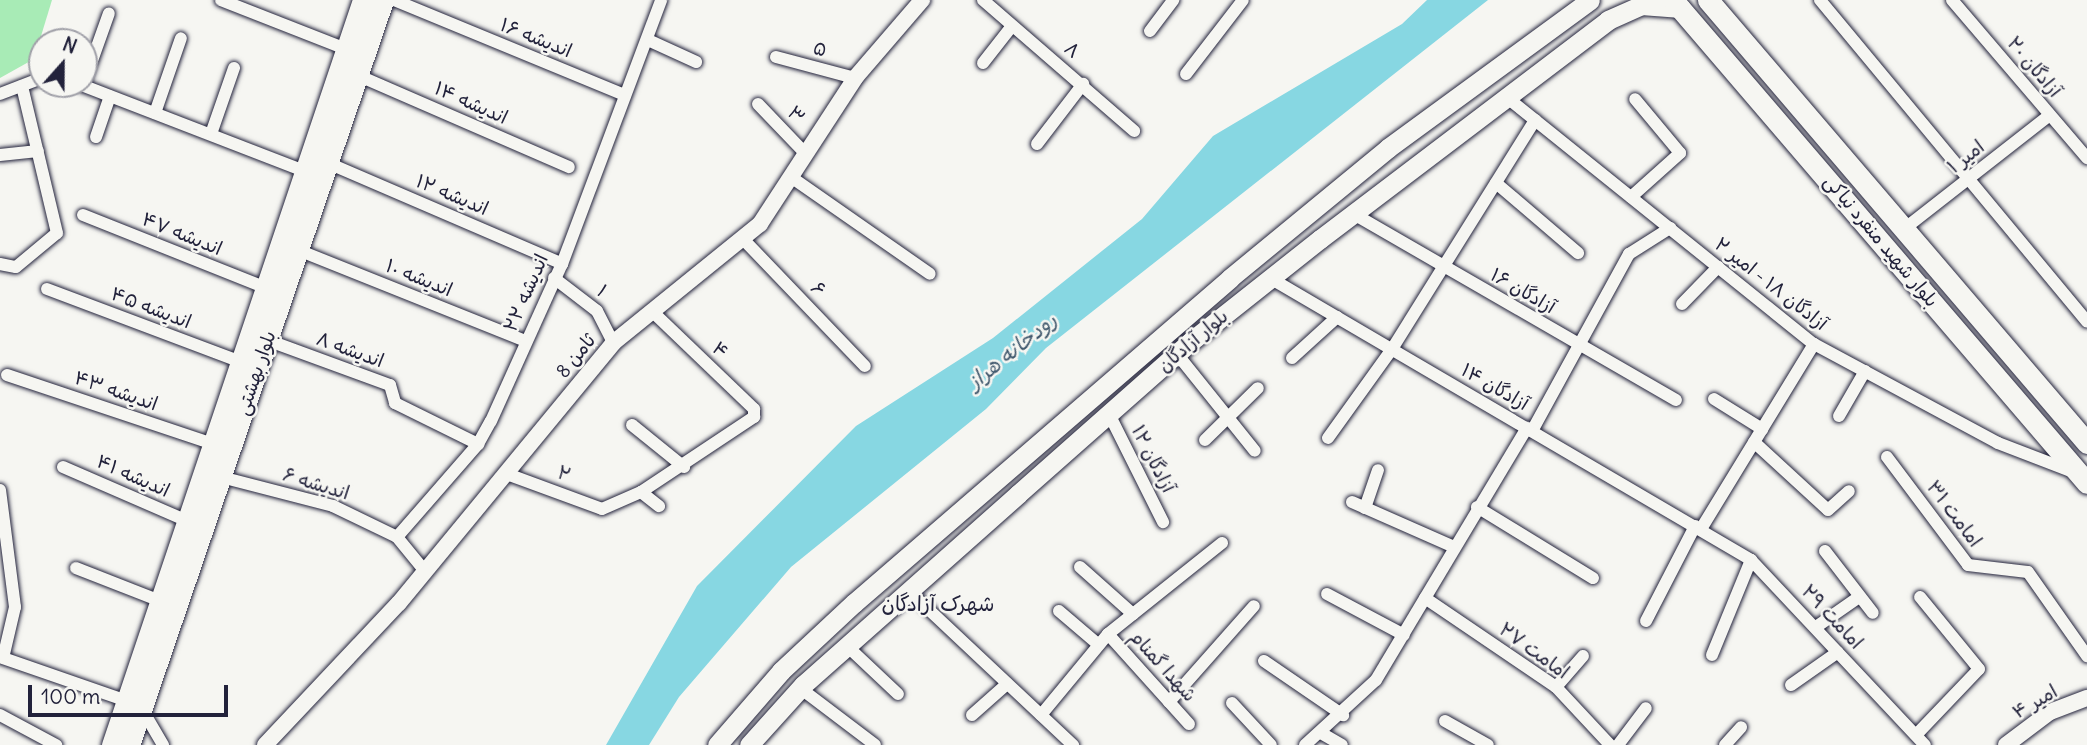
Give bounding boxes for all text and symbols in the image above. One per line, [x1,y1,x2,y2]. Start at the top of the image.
street label: اندیشه ۱۶ [497,13,575,63]
north arrow [28,28,98,98]
text: N [59,32,80,59]
street label: آزادگان ۲۰ [2002,32,2066,102]
street label: ۵ [811,36,829,62]
street label: ۸ [1060,37,1084,63]
street label: اندیشه ۱۴ [431,77,511,129]
street label: ۳ [782,101,810,129]
street label: امیر ۱ [1943,135,1989,179]
street label: اندیشه ۱۲ [412,170,492,220]
street label: بلوار شهید منفرد نیاکی [1819,170,1943,312]
street label: اندیشه ۴۷ [139,208,225,260]
street label: آزادگان ۱۸ - امیر ۲ [1710,233,1832,335]
street label: اندیشه ۲۲ [499,251,553,335]
street label: اندیشه ۱۰ [382,254,456,302]
street label: آزادگان ۱۶ [1486,263,1560,319]
street label: ۶ [806,277,830,301]
street label: ۱ [592,280,612,302]
street label: اندیشه ۴۵ [108,282,194,334]
street label: بلوار آزادگان [1153,305,1233,377]
water label: رودخانه هراز [962,307,1062,395]
street label: اندیشه ۸ [313,327,387,373]
street label: بلوار بهشتی [231,328,281,418]
street label: ثامن 8 [551,329,601,383]
street label: ۴ [707,337,733,363]
street label: آزادگان ۱۴ [1457,359,1533,415]
street label: اندیشه ۴۳ [71,366,161,416]
street label: آزادگان ۱۲ [1126,421,1180,497]
street label: اندیشه ۴۱ [93,450,173,502]
street label: ۲ [554,461,574,487]
street label: اندیشه ۶ [280,463,352,505]
street label: امامت ۳۱ [1922,476,1986,552]
street label: امامت ۲۹ [1797,580,1867,654]
district label: شهرک آزادگان [882,591,994,617]
street label: امامت ۲۷ [1495,618,1573,684]
street label: شهدا گمنام [1125,626,1201,706]
scale bar [32,672,231,716]
street label: امیر ۴ [2008,680,2062,724]
text: 100 m [41,683,100,710]

